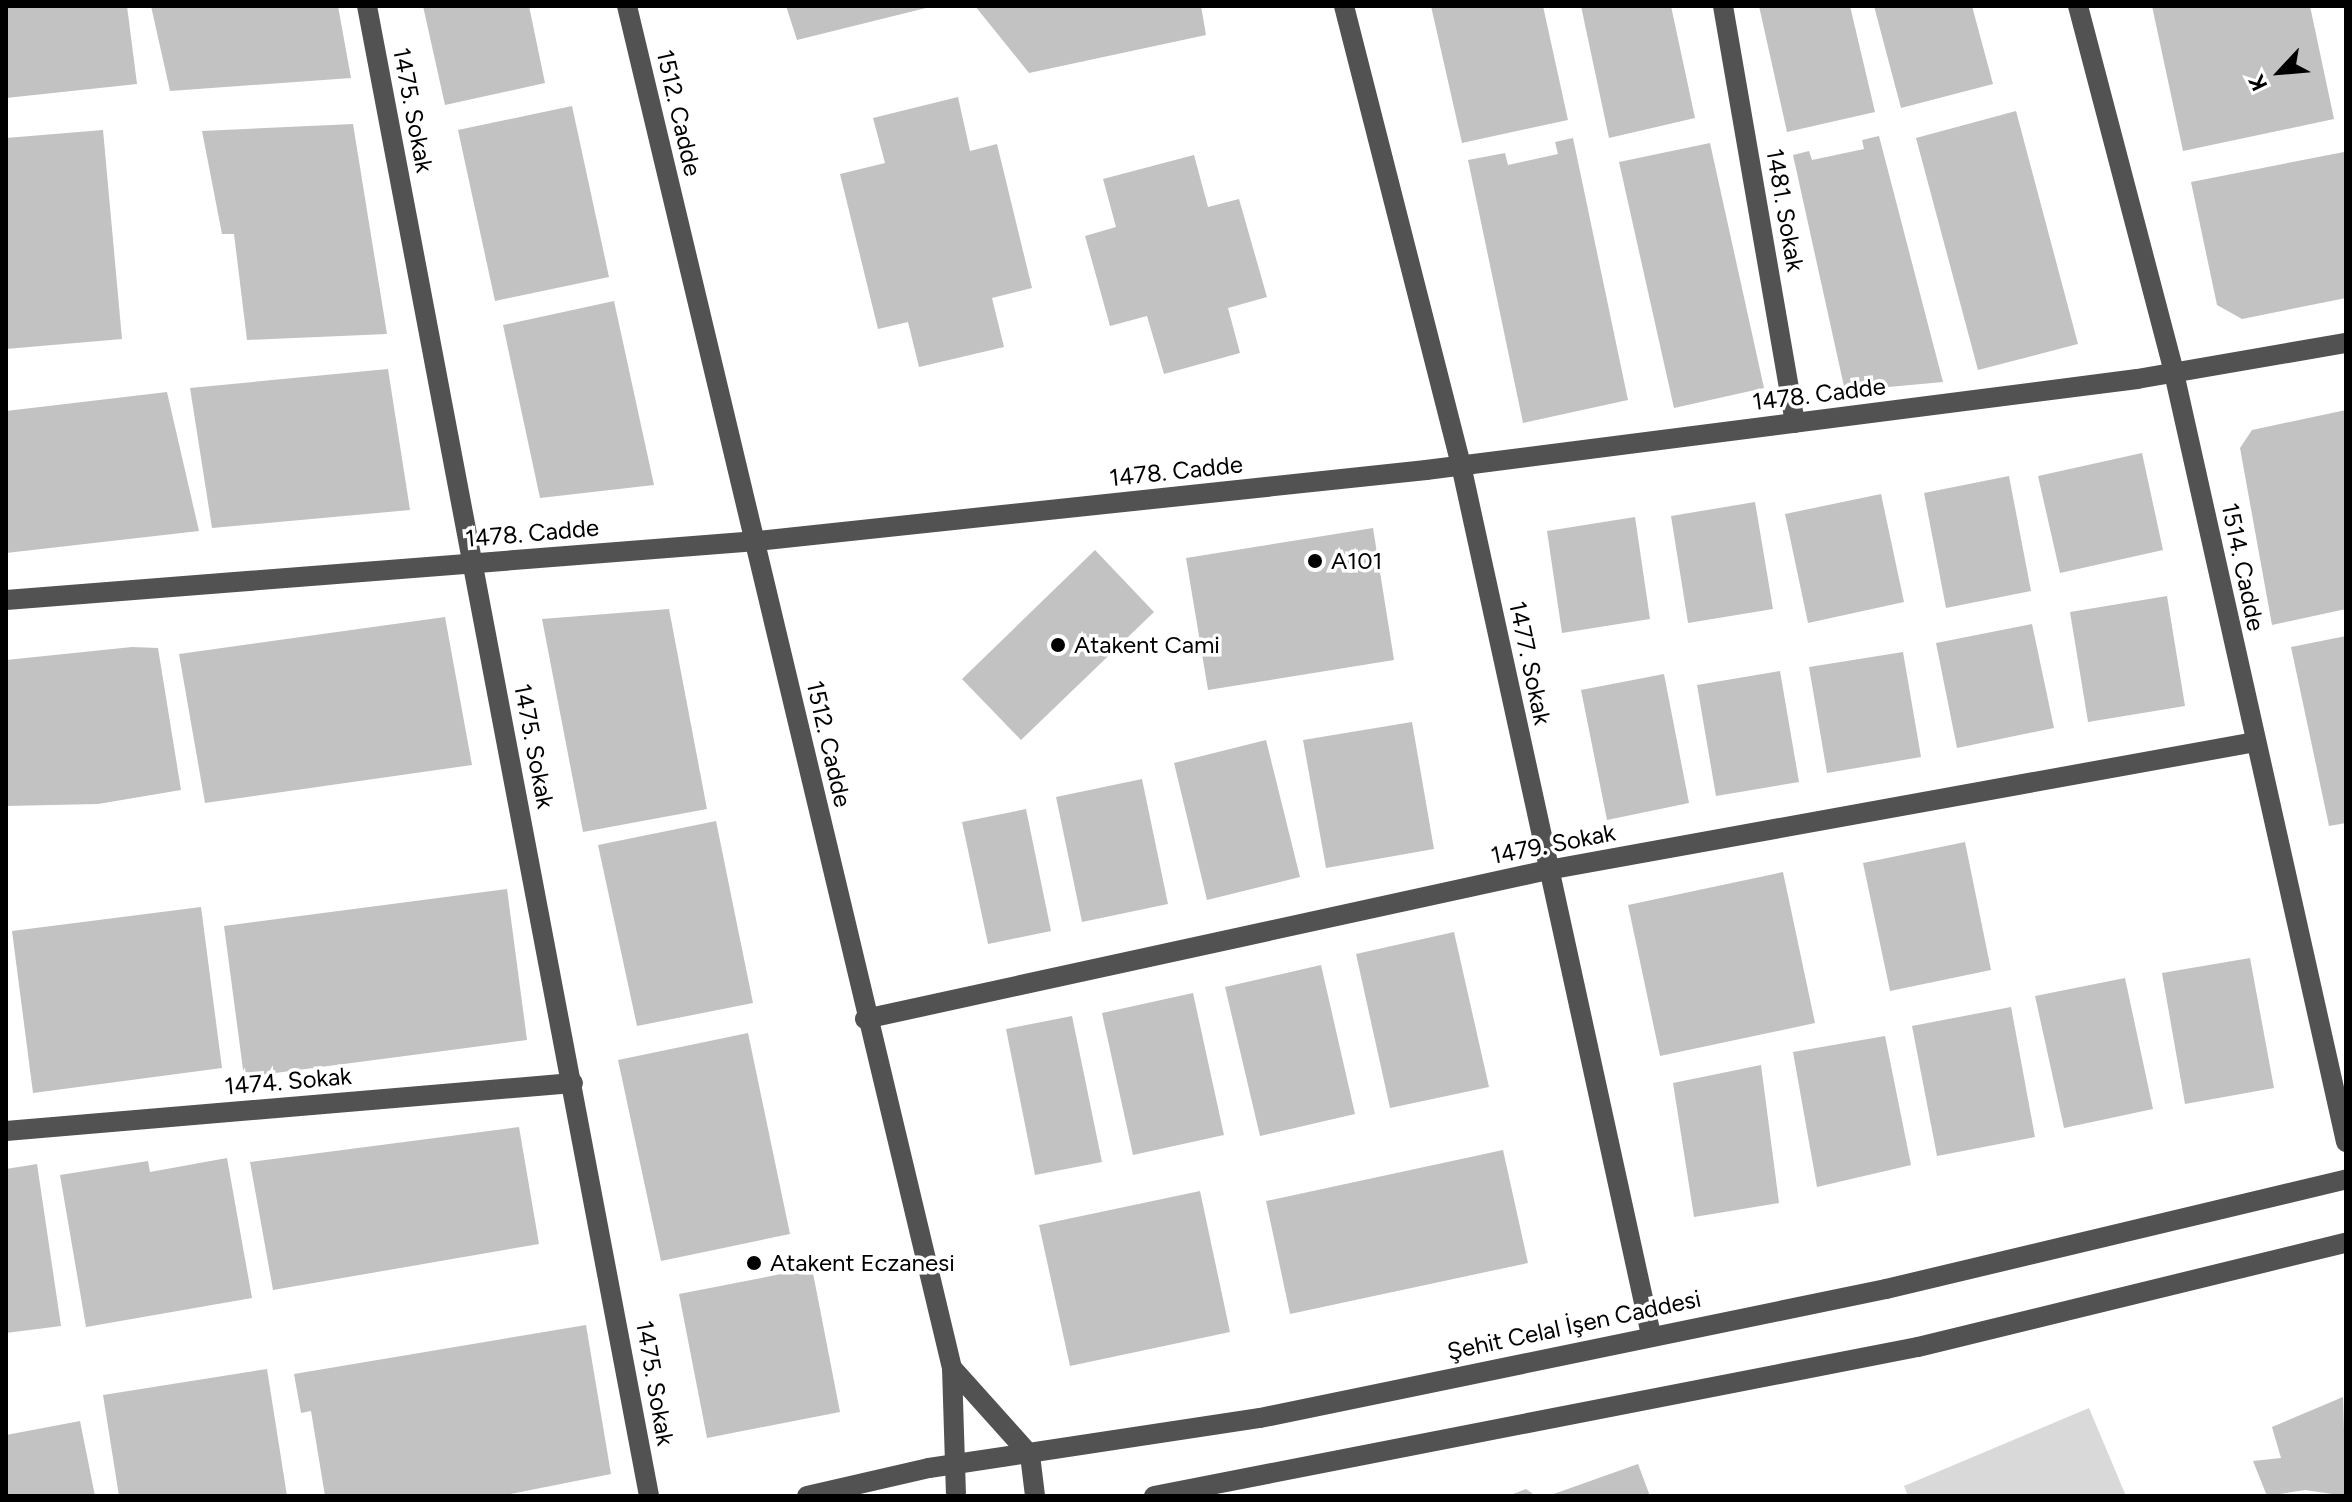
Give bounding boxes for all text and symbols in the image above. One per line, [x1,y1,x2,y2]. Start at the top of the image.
north arrow [2240,32,2320,112]
street label: 1475. Sokak [387,45,439,175]
street label: 1512. Cadde [650,47,708,179]
text: K [2243,70,2273,95]
street label: 1481. Sokak [1760,146,1810,274]
street label: 1478. Cadde [1751,372,1887,416]
street label: 1478. Cadde [1108,450,1244,492]
street label: 1514. Cadde [2215,500,2271,634]
street label: 1478. Cadde [464,513,600,553]
place label: A101 [1331,547,1382,575]
marker: A101 [1306,552,1324,570]
street label: 1477. Sokak [1503,599,1557,727]
place label: Atakent Cami [1074,631,1220,659]
marker: Atakent Cami [1049,636,1067,654]
street label: 1512. Cadde [800,678,858,810]
street label: 1475. Sokak [508,681,560,811]
street label: 1479. Sokak [1488,818,1618,870]
street label: 1474. Sokak [223,1061,353,1101]
place label: Atakent Eczanesi [770,1249,955,1277]
marker: Atakent Eczanesi [745,1254,763,1272]
street label: Şehit Celal İşen Caddesi [1444,1284,1704,1366]
street label: 1475. Sokak [630,1318,680,1448]

